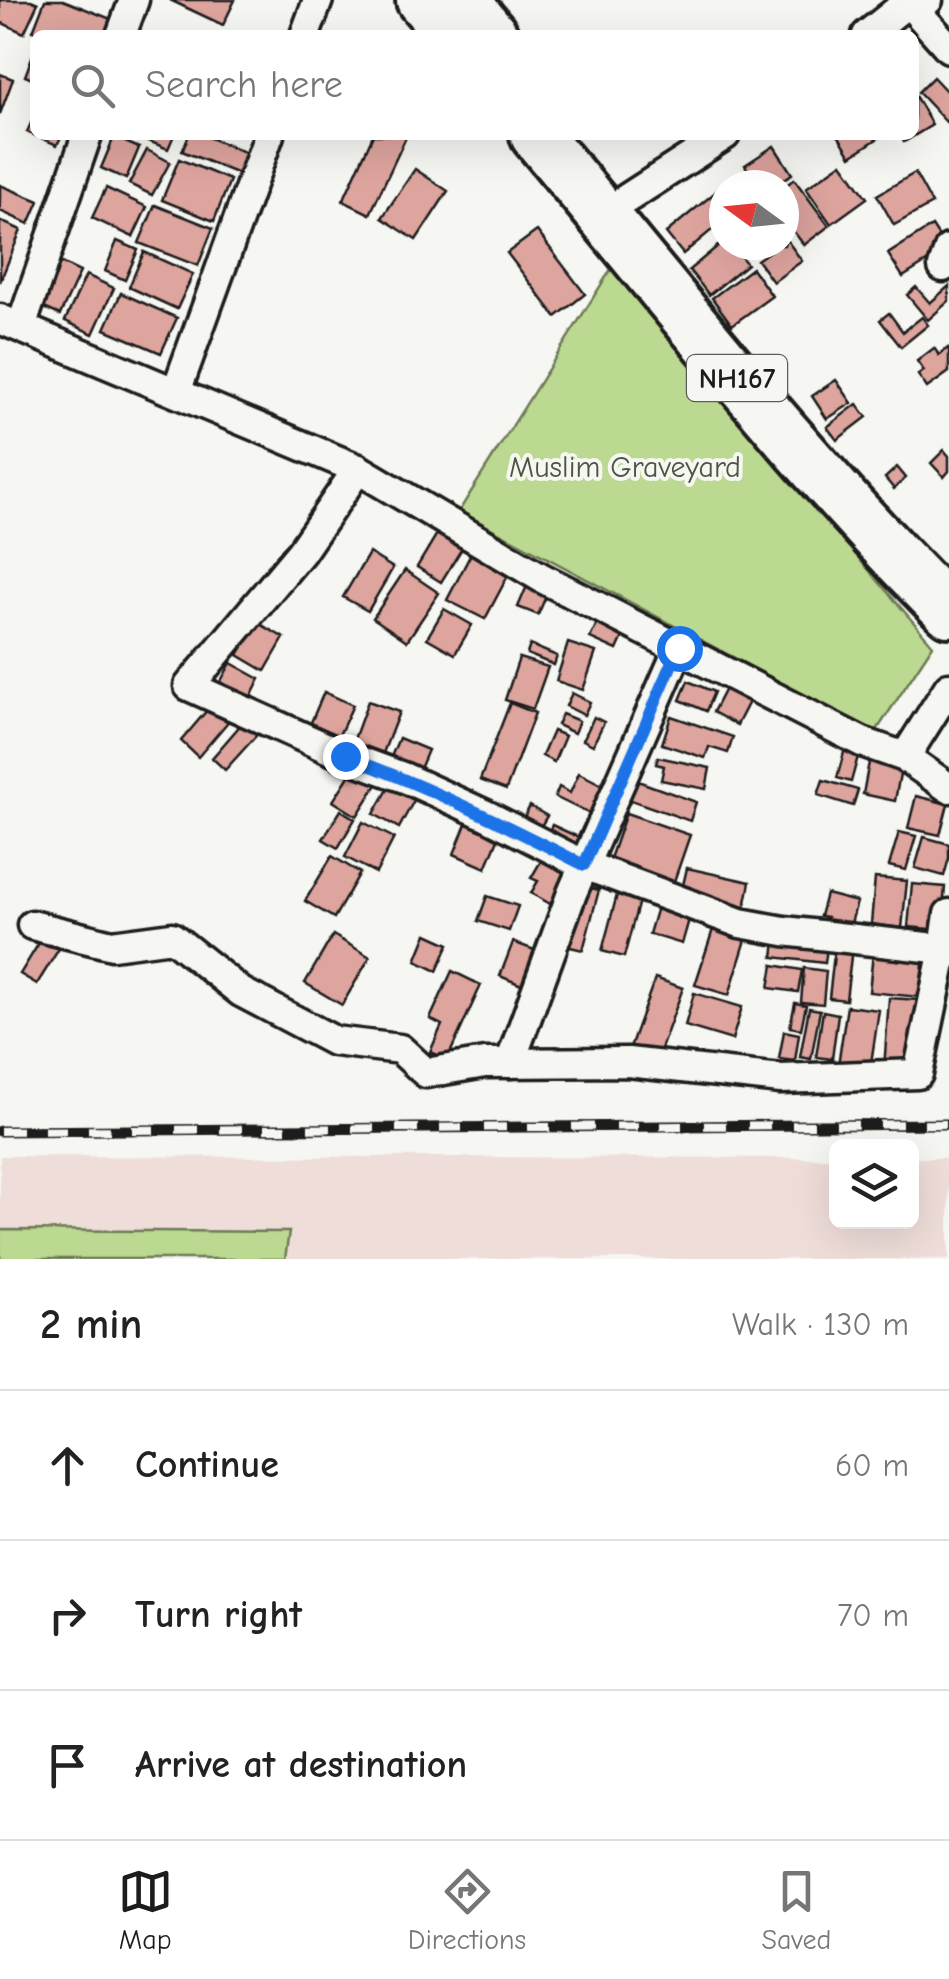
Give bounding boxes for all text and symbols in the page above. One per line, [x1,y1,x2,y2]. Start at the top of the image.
search box [30,30,919,140]
icon: search [65,58,120,113]
text: Search here [145,63,343,107]
north arrow [709,170,799,260]
road number: NH167 [687,355,787,401]
park label: Muslim Graveyard [509,450,741,485]
route start [657,626,703,672]
route end [323,734,369,780]
map controls [829,1139,919,1229]
button: layers [829,1139,919,1229]
text: 2 min [40,1300,142,1349]
text: Walk · 130 m [732,1306,909,1343]
icon: ahead [40,1438,95,1493]
text: Continue [135,1443,279,1487]
text: 60 m [835,1447,909,1484]
icon: right [40,1588,95,1643]
text: Turn right [135,1593,302,1637]
text: 70 m [837,1597,909,1634]
icon: arrive [40,1738,95,1793]
text: Arrive at destination [135,1743,467,1787]
tab: Map [118,1864,173,1956]
tab: Directions [408,1864,526,1956]
tab: Saved [761,1864,831,1956]

